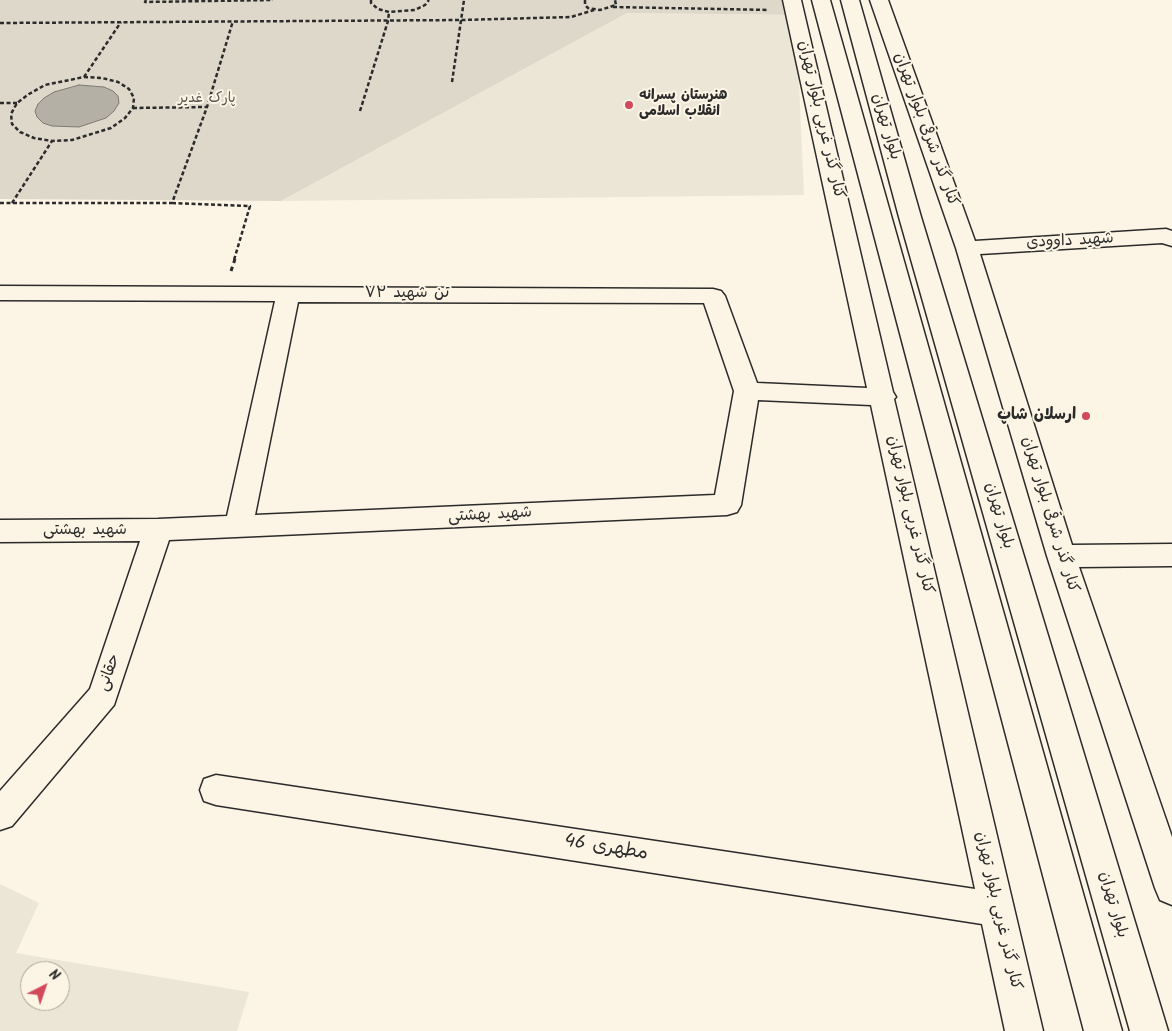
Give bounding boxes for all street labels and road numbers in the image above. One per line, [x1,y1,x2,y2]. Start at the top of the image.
street label: کنار گذر غربی بلوار تهران [792,39,848,201]
street label: کنار گذر شرقی بلوار تهران [888,51,962,209]
street label: بلوار تهران [866,92,904,162]
street label: شهید داوودی [1026,230,1114,254]
street label: ۷۲ تن شهید [365,284,449,304]
street label: کنار گذر غربی بلوار تهران [881,434,937,596]
street label: کنار گذر شرقی بلوار تهران [1016,435,1082,595]
street label: بلوار تهران [979,481,1017,551]
street label: شهید بهشتی [448,504,532,528]
street label: شهید بهشتی [43,521,127,541]
street label: حقانی [94,652,126,694]
street label: کنار گذر غربی بلوار تهران [969,830,1025,992]
street label: مطهری 46 [563,831,649,867]
street label: بلوار تهران [1093,870,1131,940]

